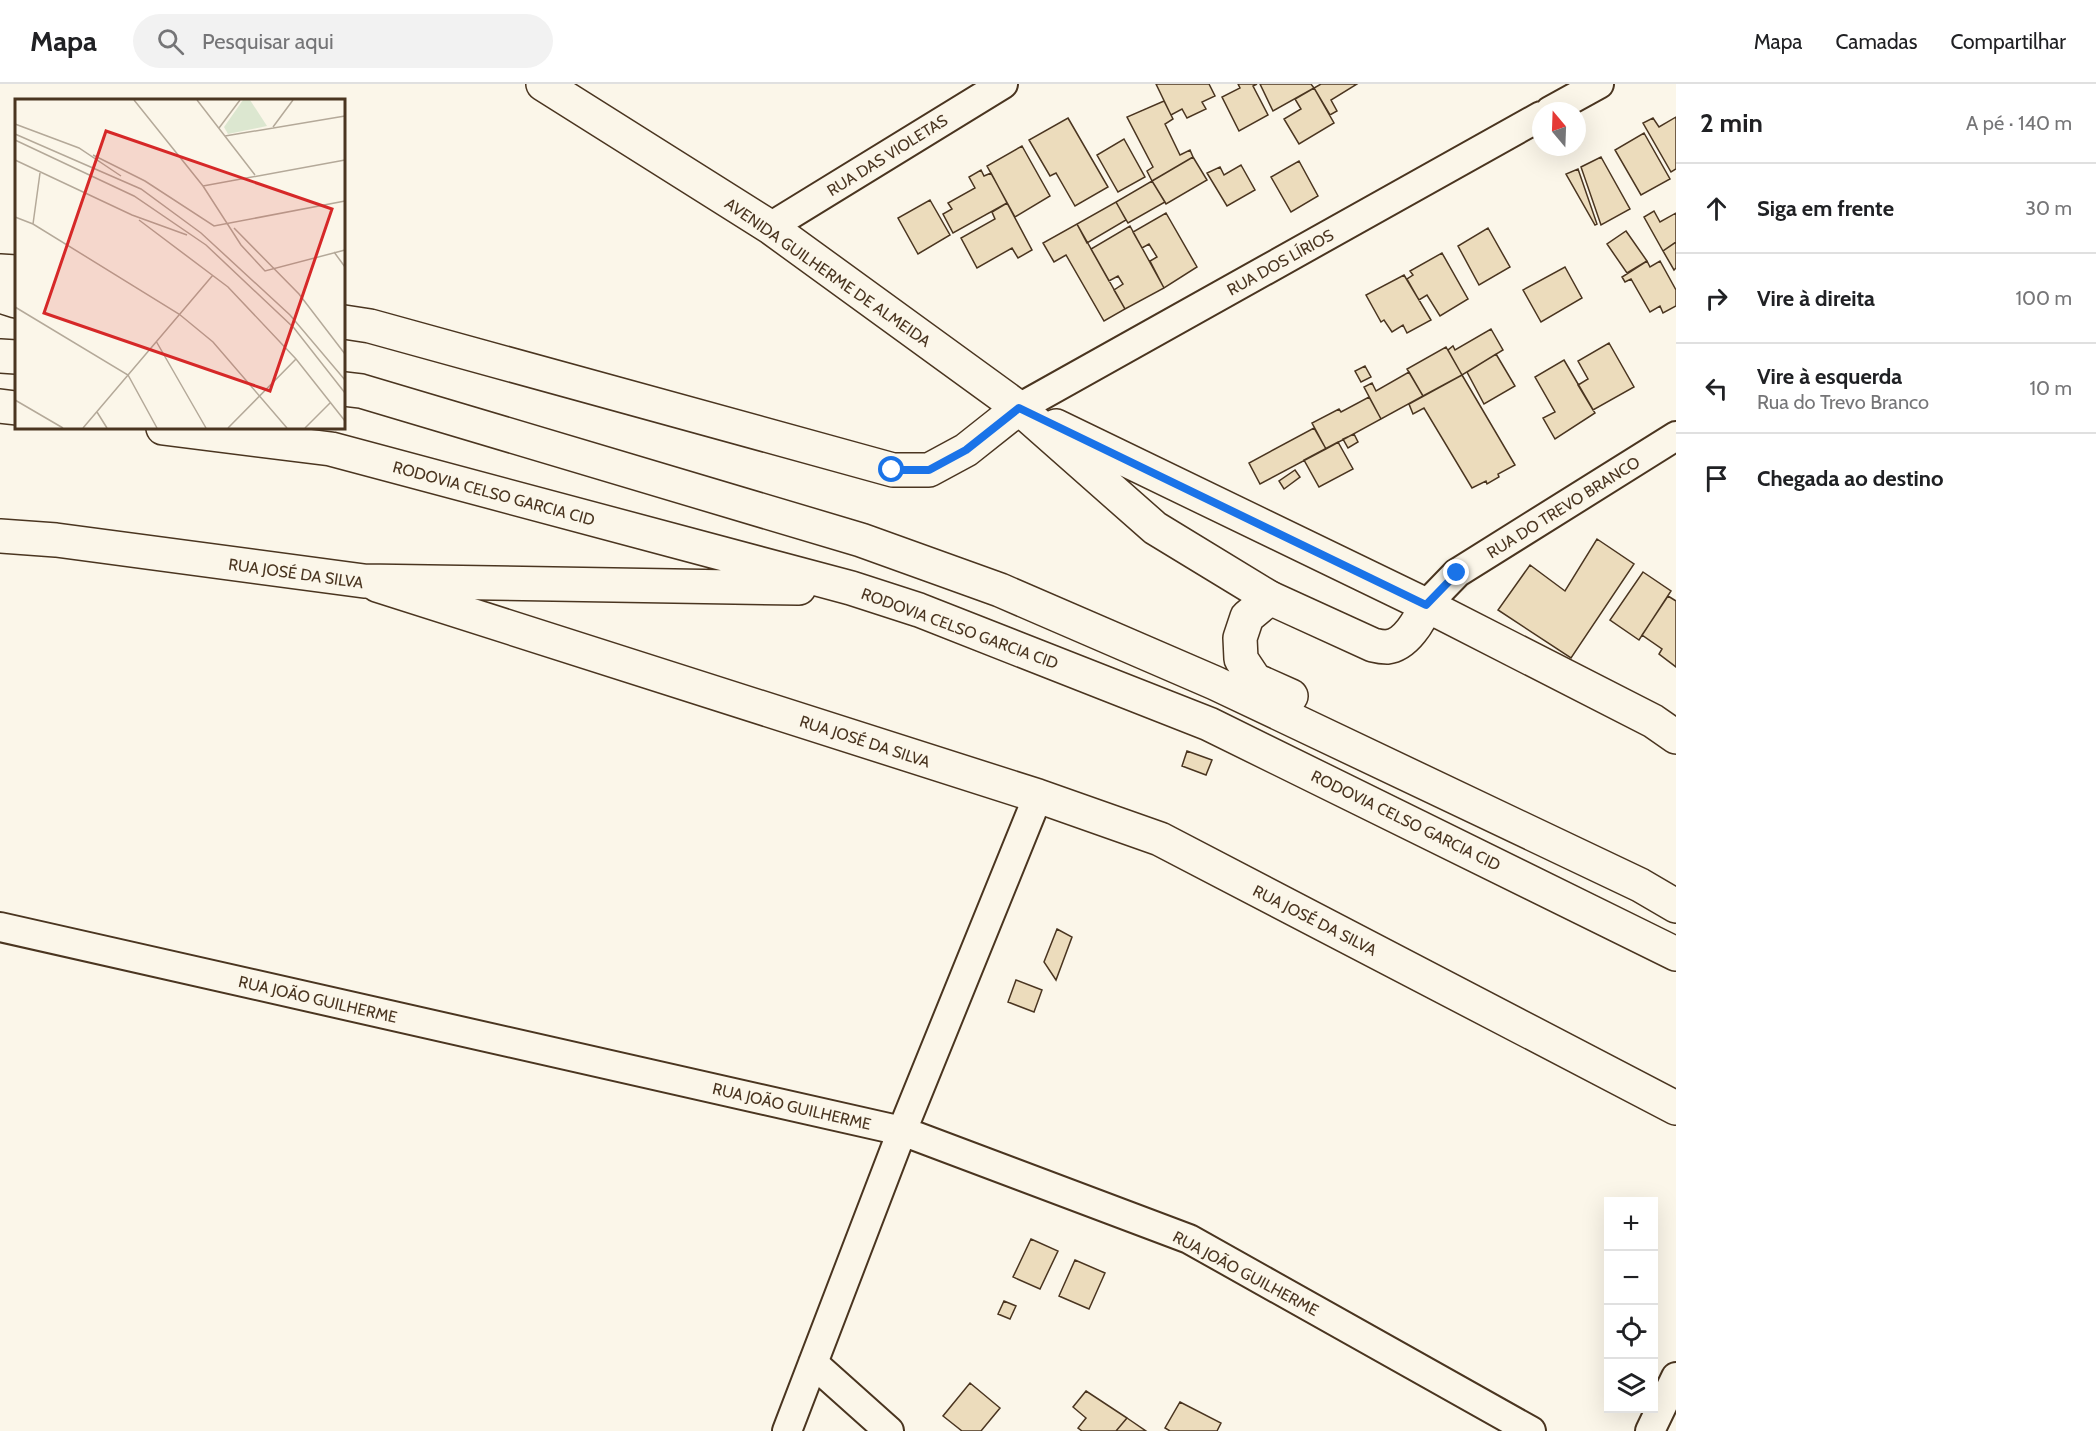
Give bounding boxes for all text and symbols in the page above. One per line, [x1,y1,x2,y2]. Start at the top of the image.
search box [133,14,553,68]
text: Mapa [30,24,97,58]
icon: search [154,25,187,58]
text: Pesquisar aqui [202,28,334,55]
text: Mapa [1754,29,1802,54]
text: Camadas [1835,29,1917,54]
text: Compartilhar [1950,29,2066,54]
inset map [15,99,345,429]
north arrow [1532,102,1586,156]
text: 2 min [1700,107,1763,139]
street label: RUA DAS VIOLETAS [823,111,951,200]
text: A pé · 140 m [1966,111,2072,135]
icon: ahead [1700,192,1733,225]
street label: AVENIDA GUILHERME DE ALMEIDA [721,194,934,351]
text: Siga em frente [1757,195,1894,222]
text: 30 m [2025,196,2072,220]
street label: RUA DOS LÍRIOS [1224,225,1337,300]
icon: right [1700,282,1733,315]
text: Vire à direita [1757,285,1875,312]
text: 100 m [2016,286,2072,310]
text: Vire à esquerda [1757,363,1902,390]
icon: left [1700,372,1733,405]
text: 10 m [2029,376,2072,400]
text: Rua do Trevo Branco [1757,390,1929,414]
street label: RUA DO TREVO BRANCO [1483,453,1643,562]
route start [878,456,904,482]
street label: RODOVIA CELSO GARCIA CID [391,457,597,530]
icon: arrive [1700,462,1733,495]
text: Chegada ao destino [1757,465,1943,492]
street label: RUA JOSÉ DA SILVA [227,555,365,592]
route end [1443,559,1469,585]
street label: RODOVIA CELSO GARCIA CID [859,584,1061,673]
street label: RUA JOSÉ DA SILVA [797,711,933,772]
street label: RODOVIA CELSO GARCIA CID [1308,766,1504,875]
street label: RUA JOSÉ DA SILVA [1250,881,1380,960]
street label: RUA JOÃO GUILHERME [237,972,399,1027]
street label: RUA JOÃO GUILHERME [711,1079,873,1134]
map controls [1604,1197,1658,1413]
button: + [1604,1197,1658,1251]
street label: RUA JOÃO GUILHERME [1170,1227,1322,1320]
button: − [1604,1251,1658,1305]
button: locate [1604,1305,1658,1359]
button: layers [1604,1359,1658,1413]

